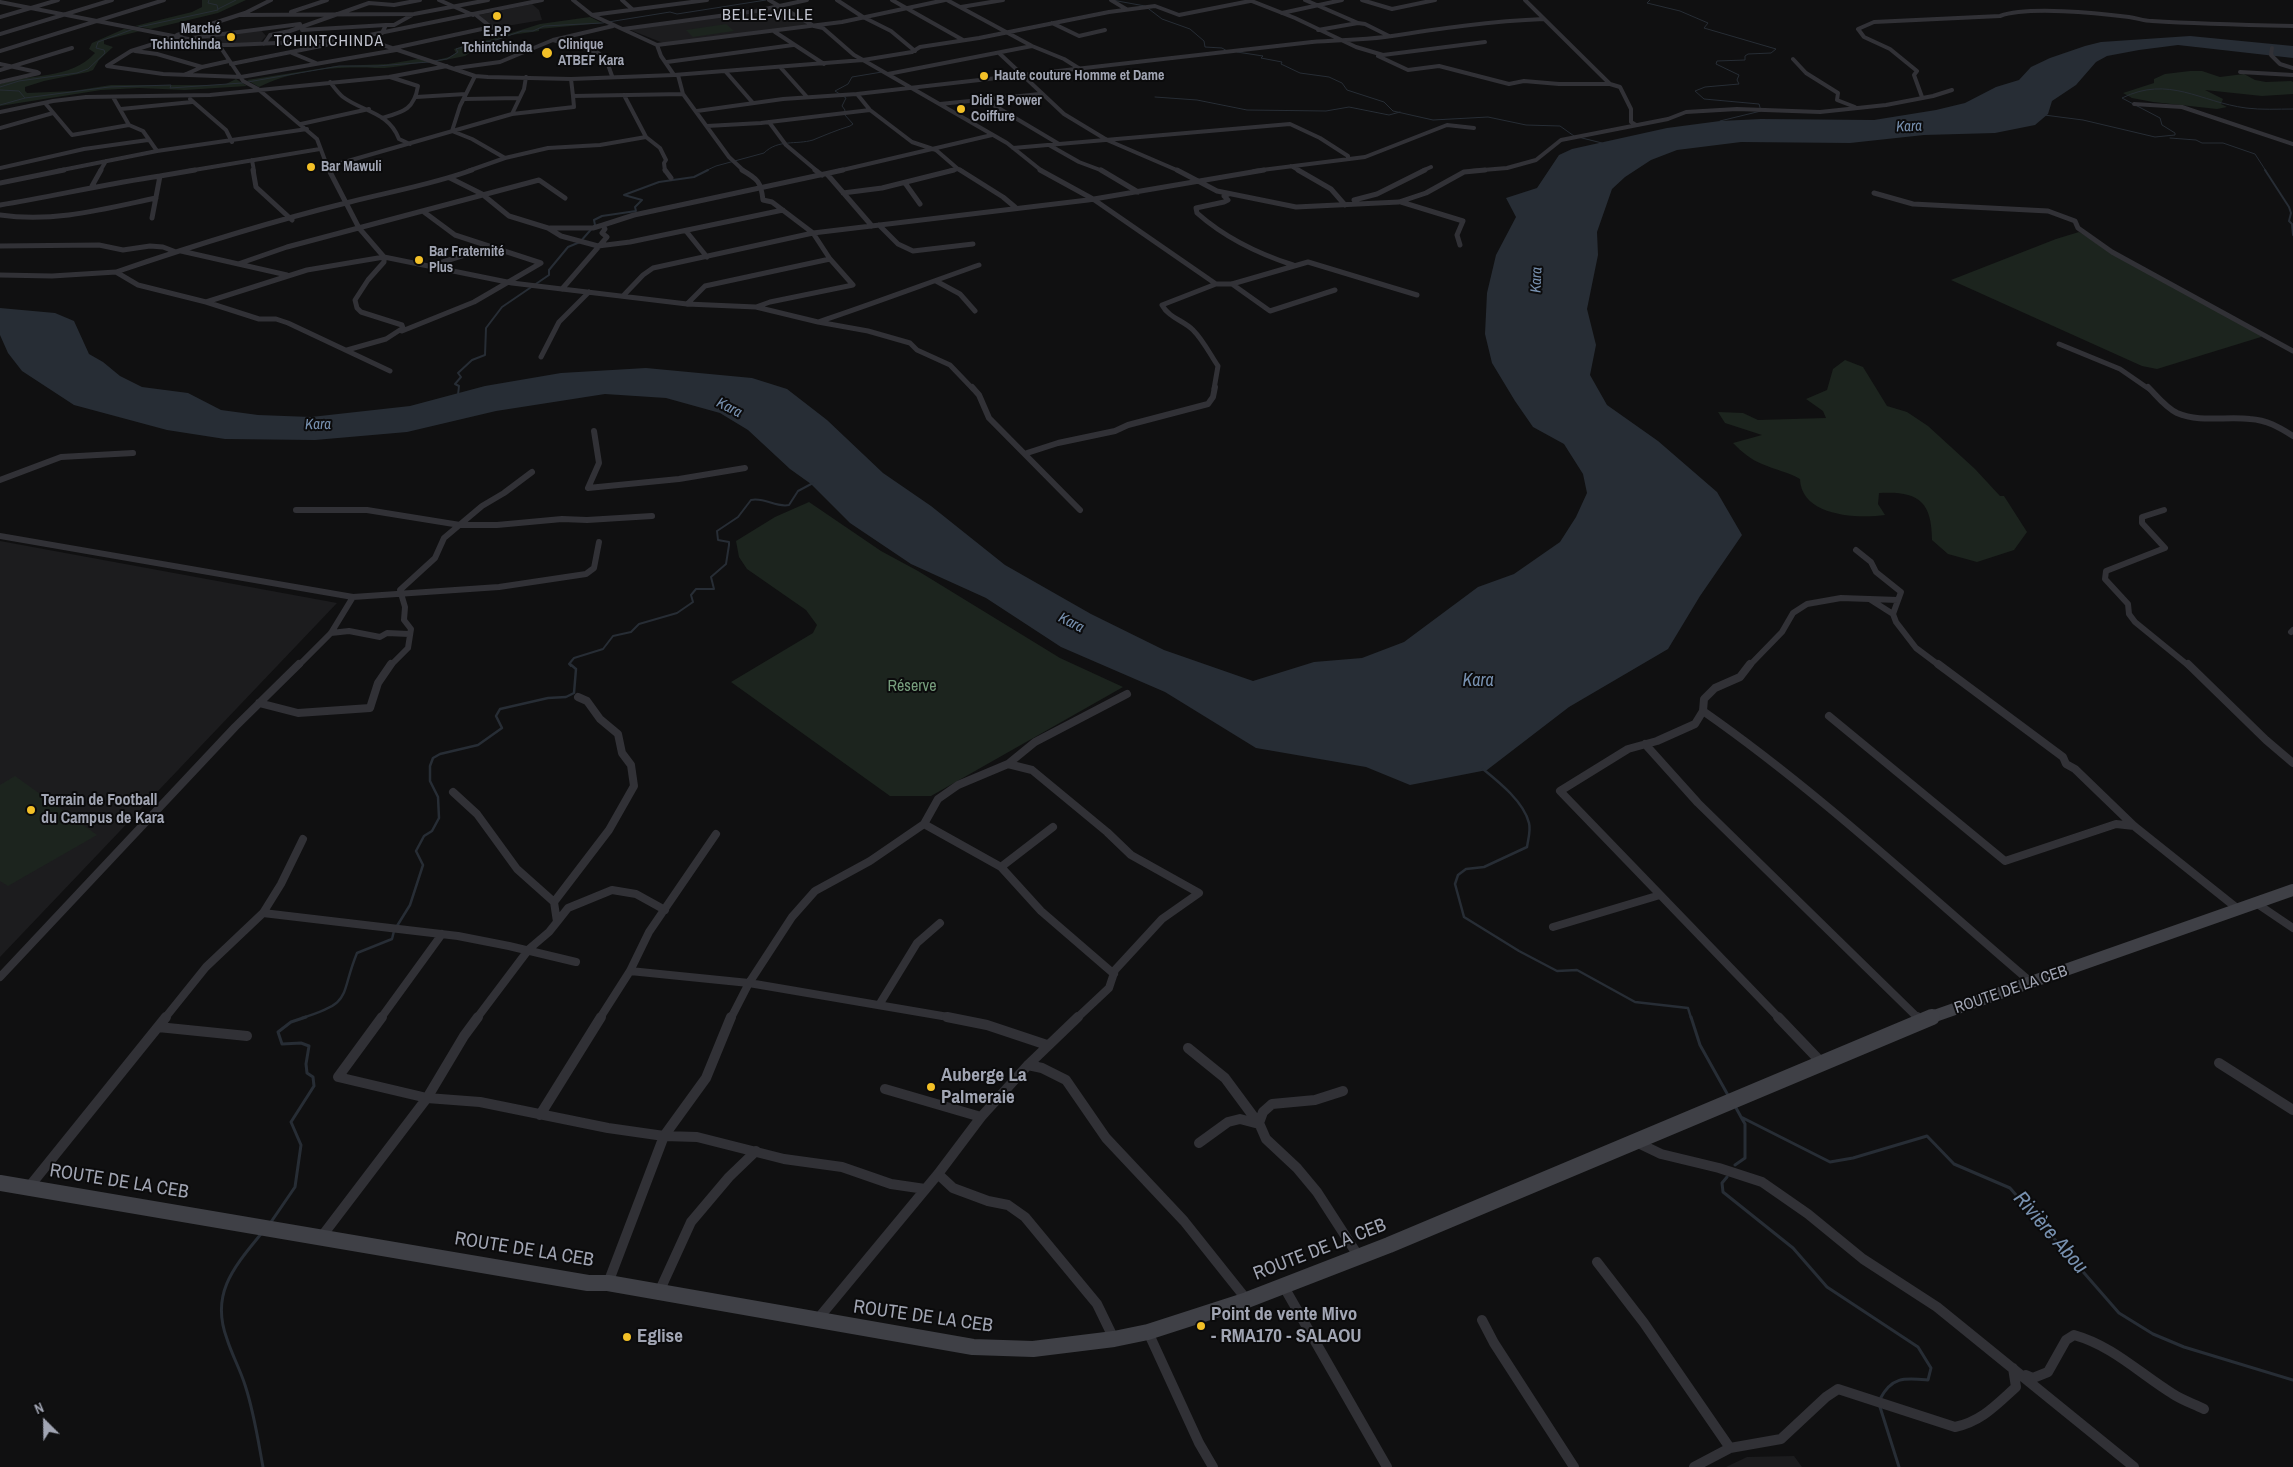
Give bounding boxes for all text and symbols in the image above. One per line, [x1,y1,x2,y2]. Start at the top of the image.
district label: BELLE-VILLE [721,6,815,26]
marker: E.P.P Tchintchinda [491,10,503,22]
place label: Marché Tchintchinda [150,21,221,54]
place label: E.P.P Tchintchinda [462,24,532,56]
marker: Marché Tchintchinda [225,31,237,43]
district label: TCHINTCHINDA [272,32,386,52]
place label: Clinique ATBEF Kara [558,37,624,70]
marker: Clinique ATBEF Kara [540,46,554,60]
place label: Haute couture Homme et Dame [994,68,1164,84]
marker: Haute couture Homme et Dame [978,70,990,82]
place label: Didi B Power Coiffure [971,93,1042,125]
marker: Didi B Power Coiffure [955,103,967,115]
water label: Kara [1896,118,1922,136]
place label: Bar Mawuli [321,159,382,175]
marker: Bar Mawuli [305,161,317,173]
place label: Bar Fraternité Plus [429,244,504,276]
marker: Bar Fraternité Plus [413,254,425,266]
water label: Kara [1528,267,1546,293]
water label: Kara [713,394,745,422]
water label: Kara [305,416,331,434]
water label: Kara [1055,609,1087,637]
water label: Kara [1462,670,1494,692]
park label: Réserve [888,677,936,697]
place label: Terrain de Football du Campus de Kara [41,791,164,829]
marker: Terrain de Football du Campus de Kara [25,804,37,816]
street label: ROUTE DE LA CEB [1952,962,2070,1018]
place label: Auberge La Palmeraie [941,1065,1027,1109]
marker: Auberge La Palmeraie [925,1081,937,1093]
street label: ROUTE DE LA CEB [48,1160,190,1204]
water label: Rivière Abou [2008,1187,2092,1279]
street label: ROUTE DE LA CEB [1250,1214,1390,1286]
street label: ROUTE DE LA CEB [453,1228,595,1272]
street label: ROUTE DE LA CEB [852,1296,994,1338]
place label: Point de vente Mivo - RMA170 - SALAOU [1211,1304,1362,1348]
marker: Point de vente Mivo - RMA170 - SALAOU [1195,1320,1207,1332]
place label: Eglise [637,1326,683,1348]
marker: Eglise [621,1331,633,1343]
north arrow [20,1397,70,1447]
text: N [32,1398,46,1418]

